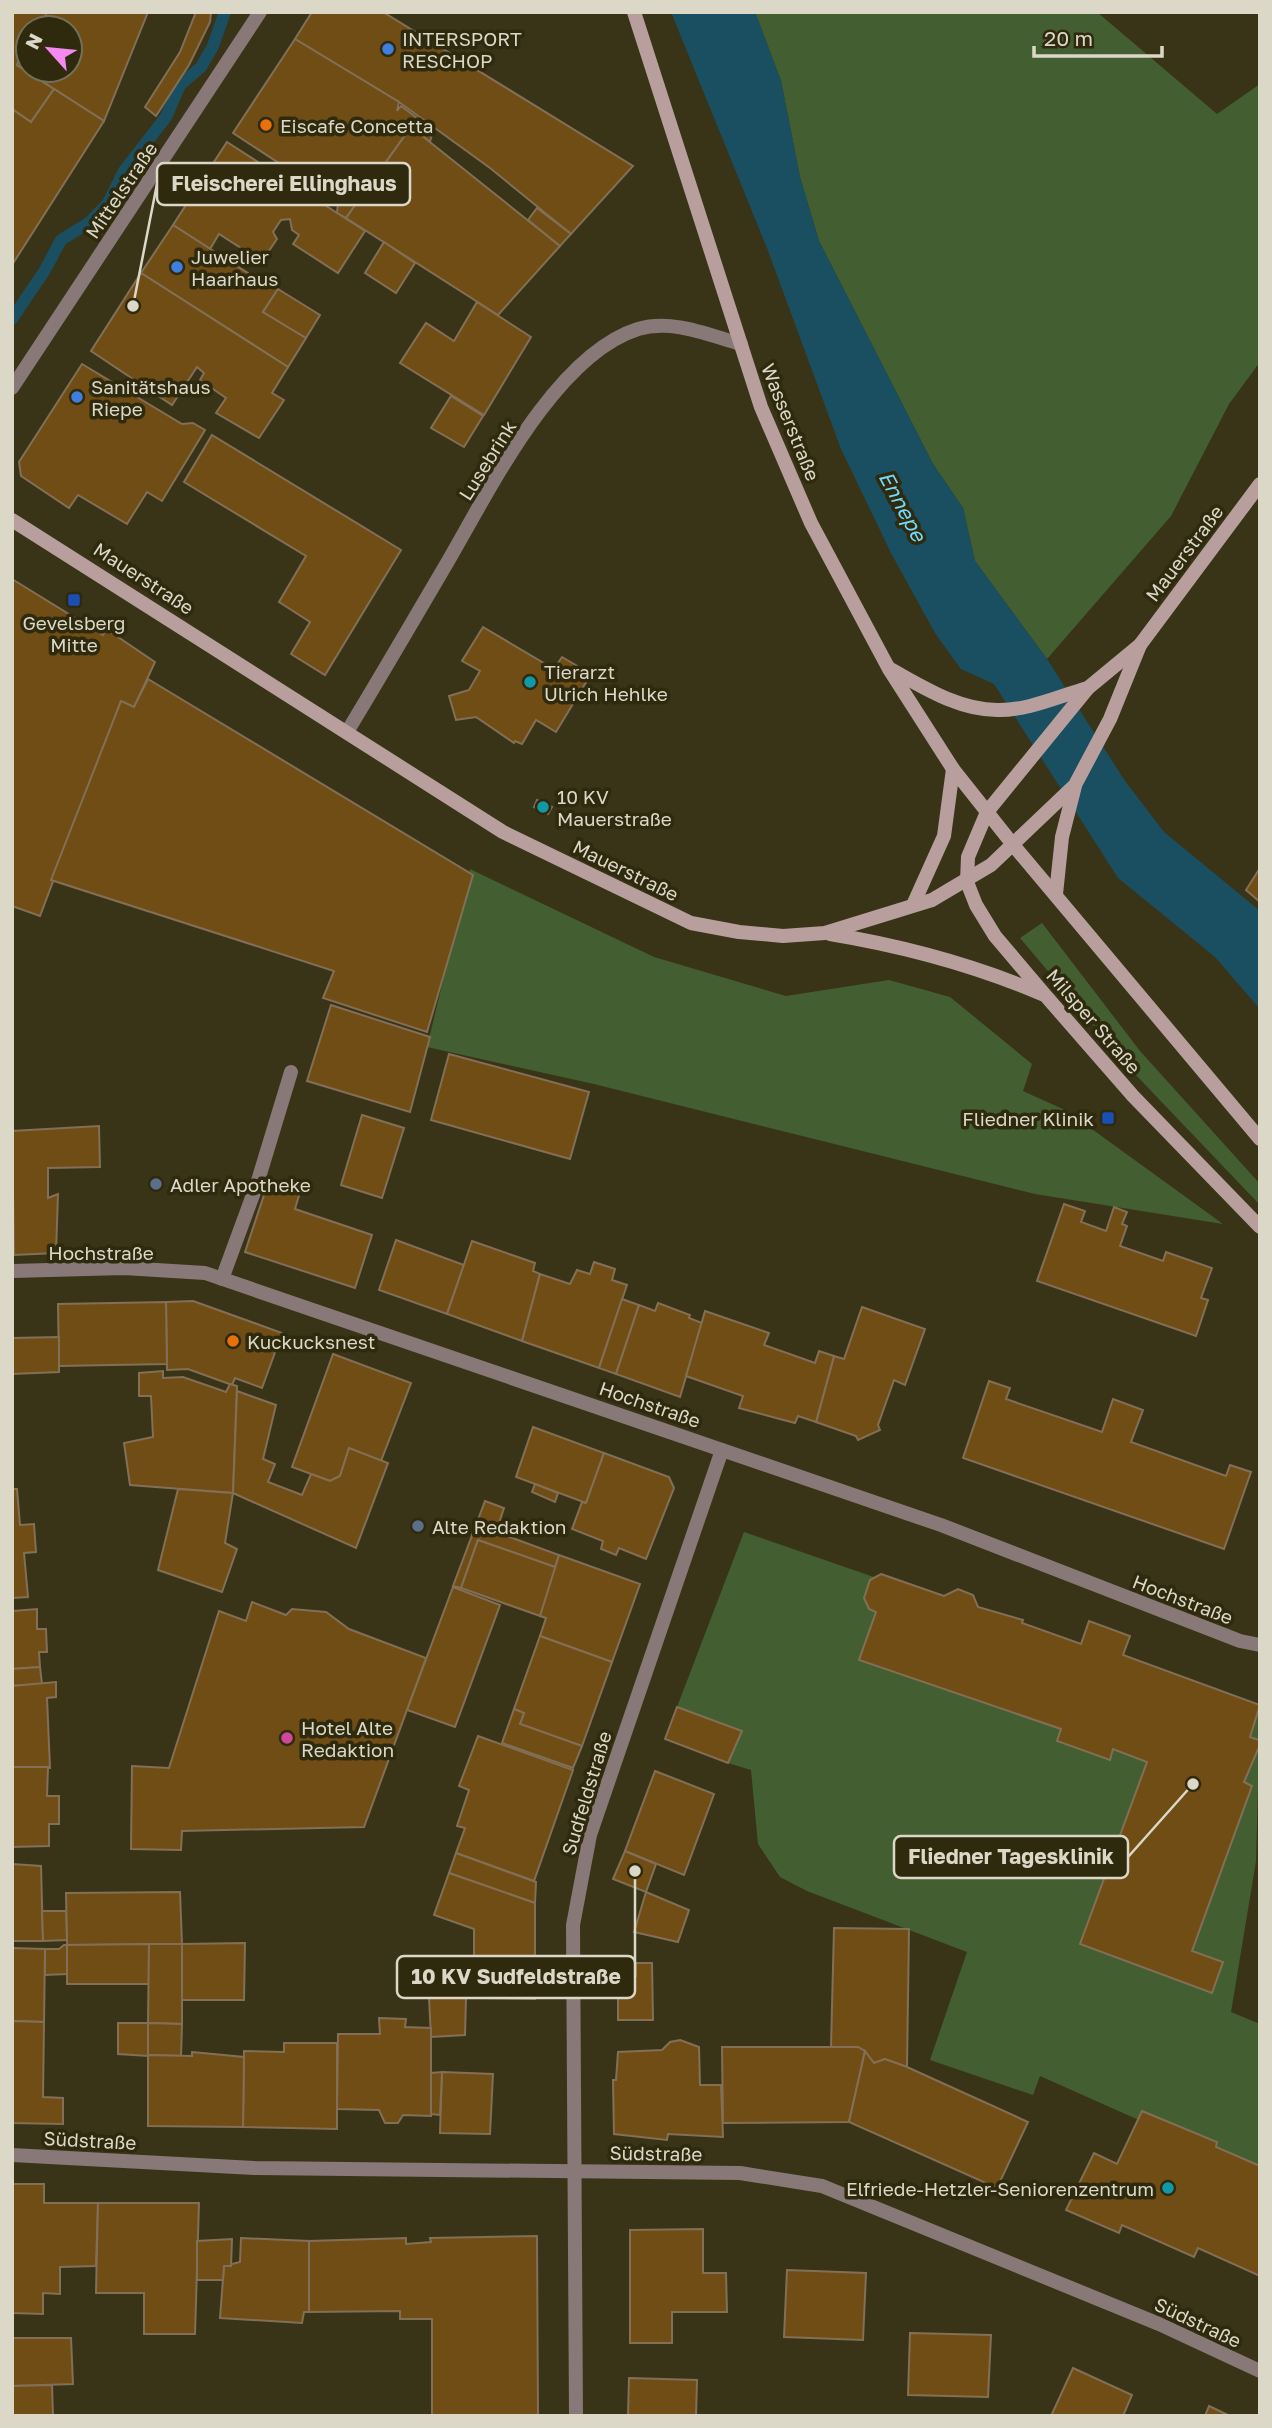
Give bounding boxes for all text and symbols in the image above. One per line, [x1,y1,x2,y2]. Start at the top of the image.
north arrow [14,14,84,84]
scale bar [1034,14,1162,58]
text: 20 m [1044,25,1093,51]
place label: INTERSPORT RESCHOP [402,27,522,72]
text: N [20,29,47,53]
marker: INTERSPORT RESCHOP [380,41,396,57]
place label: Eiscafe Concetta [280,114,433,137]
marker: Eiscafe Concetta [258,117,274,133]
street label: Mittelstraße [80,137,162,243]
callout: Fleischerei Ellinghaus [157,163,410,205]
text: Fleischerei Ellinghaus [171,170,397,196]
place label: Juwelier Haarhaus [191,245,278,290]
marker: Juwelier Haarhaus [169,259,185,275]
street label: Wasserstraße [757,360,825,484]
place label: Sanitätshaus Riepe [91,375,210,420]
marker: Sanitätshaus Riepe [69,389,85,405]
street label: Lusebrink [453,416,521,504]
water label: Ennepe [874,466,933,547]
street label: Mauerstraße [1140,500,1228,606]
street label: Mauerstraße [90,537,198,619]
marker: Gevelsberg Mitte [66,592,82,608]
place label: Gevelsberg Mitte [22,611,126,656]
place label: Tierarzt Ulrich Hehlke [544,660,668,705]
marker: Tierarzt Ulrich Hehlke [522,674,538,690]
place label: 10 KV Mauerstraße [557,785,672,830]
marker: 10 KV Mauerstraße [535,799,551,815]
street label: Mauerstraße [569,835,683,905]
street label: Milsper Straße [1042,964,1146,1078]
place label: Fliedner Klinik [962,1107,1094,1130]
marker: Fliedner Klinik [1100,1110,1116,1126]
place label: Adler Apotheke [170,1173,311,1196]
marker: Adler Apotheke [148,1176,164,1192]
street label: Hochstraße [48,1241,154,1264]
place label: Kuckucksnest [247,1330,375,1353]
marker: Kuckucksnest [225,1333,241,1349]
street label: Hochstraße [596,1376,704,1432]
place label: Alte Redaktion [432,1515,566,1538]
marker: Alte Redaktion [410,1518,426,1534]
street label: Hochstraße [1130,1569,1236,1629]
place label: Hotel Alte Redaktion [301,1716,394,1761]
street label: Sudfeldstraße [556,1728,616,1858]
marker: Hotel Alte Redaktion [279,1730,295,1746]
callout: Fliedner Tagesklinik [894,1836,1128,1878]
text: Fliedner Tagesklinik [908,1843,1114,1869]
callout: 10 KV Sudfeldstraße [397,1956,635,1998]
text: 10 KV Sudfeldstraße [411,1963,621,1989]
street label: Südstraße [43,2126,137,2154]
street label: Südstraße [609,2141,703,2165]
place label: Elfriede-Hetzler-Seniorenzentrum [846,2177,1154,2200]
marker: Elfriede-Hetzler-Seniorenzentrum [1160,2180,1176,2196]
street label: Südstraße [1151,2292,1245,2352]

